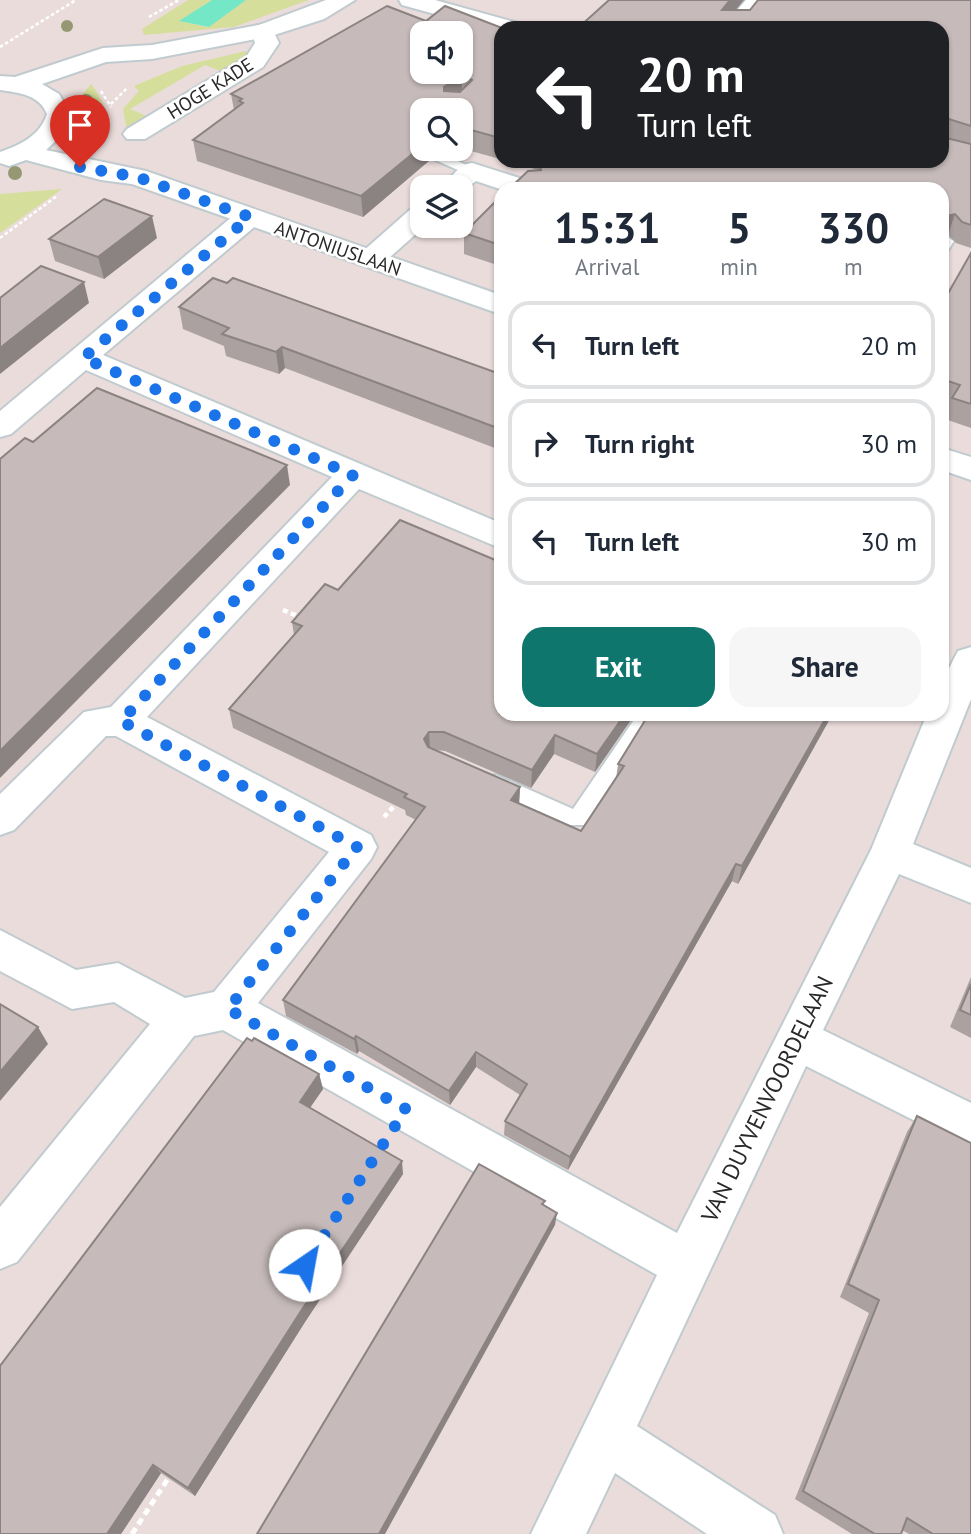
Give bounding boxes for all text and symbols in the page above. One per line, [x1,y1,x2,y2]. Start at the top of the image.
map controls [410,21,473,238]
button: sound [410,21,473,84]
text: 20 m [637,42,744,106]
icon: left [522,49,613,140]
street label: HOGE KADE [162,52,258,124]
pin [50,95,110,167]
button: search [410,98,473,161]
text: Turn left [637,104,752,146]
icon: arrive [61,106,99,144]
button: layers [410,175,473,238]
text: 15:31 [554,200,660,255]
text: 5 [727,200,751,255]
text: 330 [818,200,889,255]
street label: ANTONIUSLAAN [272,215,404,281]
text: Arrival [575,252,639,281]
text: min [720,252,758,281]
text: m [844,252,863,281]
icon: left [526,326,564,364]
text: Turn left [585,329,679,362]
text: 20 m [861,329,917,362]
icon: right [526,424,564,462]
text: Turn right [585,427,694,460]
text: 30 m [861,427,917,460]
icon: left [526,522,564,560]
text: Turn left [585,525,679,558]
text: 30 m [861,525,917,558]
button: Exit [522,627,715,707]
button: Share [729,627,921,707]
street label: VAN DUYVENVOORDELAAN [694,971,839,1227]
position arrow [268,1228,342,1302]

